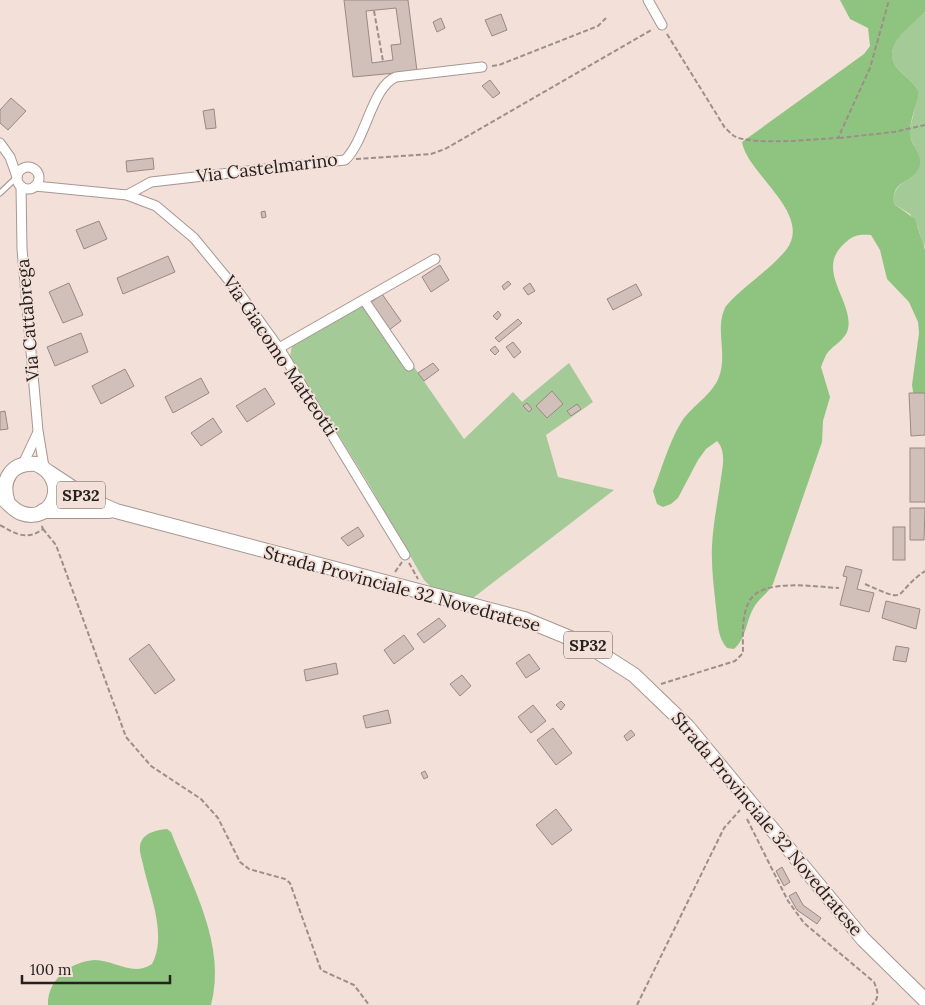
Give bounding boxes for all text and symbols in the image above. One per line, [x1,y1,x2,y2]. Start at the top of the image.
street label: Via Castelmarino [194,147,339,188]
street label: Via Cattabrega [11,258,44,383]
street label: Via Giacomo Matteotti [217,270,343,441]
road number: SP32 [57,482,105,508]
street label: Strada Provinciale 32 Novedratese [261,540,543,637]
road number: SP32 [564,632,612,658]
street label: Strada Provinciale 32 Novedratese [667,707,868,941]
scale bar [22,952,170,984]
text: 100 m [30,960,71,979]

